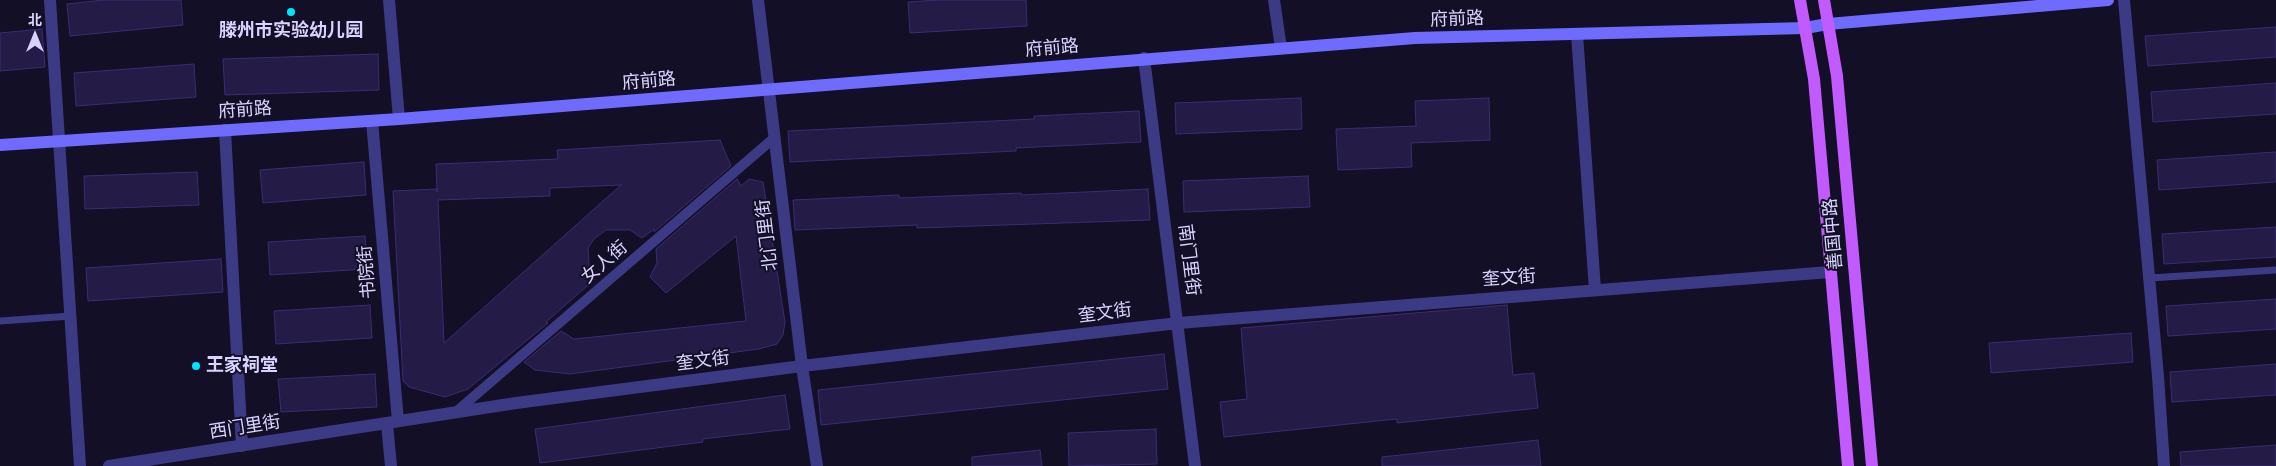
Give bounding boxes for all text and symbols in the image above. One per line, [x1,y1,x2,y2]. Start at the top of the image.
marker: 滕州市实验幼儿园 [285,6,297,18]
street label: 府前路 [1430,8,1484,32]
north arrow [10,10,60,60]
text: 北 [28,12,42,28]
place label: 滕州市实验幼儿园 [219,20,363,42]
street label: 府前路 [1024,36,1080,62]
street label: 府前路 [621,69,677,95]
street label: 府前路 [217,98,273,124]
street label: 善国中路 [1820,197,1848,271]
street label: 北门里街 [753,198,783,272]
street label: 南门里街 [1173,223,1203,297]
street label: 女人街 [578,237,632,289]
street label: 书院街 [355,244,381,300]
street label: 奎文街 [1481,266,1537,292]
street label: 奎文街 [1077,300,1133,328]
street label: 奎文街 [675,348,731,376]
place label: 王家祠堂 [206,355,278,377]
marker: 王家祠堂 [190,360,202,372]
street label: 西门里街 [208,412,282,444]

